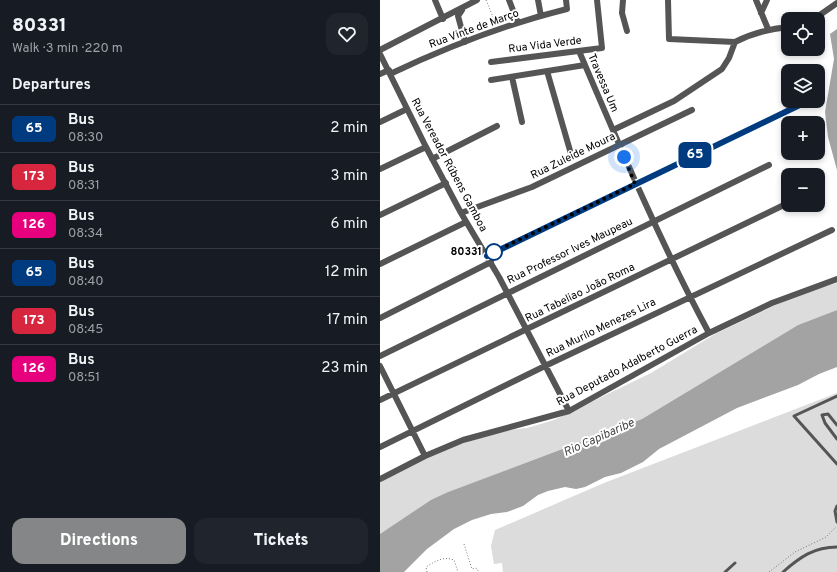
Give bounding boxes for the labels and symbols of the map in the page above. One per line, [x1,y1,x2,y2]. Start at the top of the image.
street label: Rua Vinte de Março [427,6,521,52]
street label: Rua Vida Verde [508,34,582,56]
street label: Travessa Um [584,52,622,114]
street label: Rua Vereador Rúbens Gamboa [408,96,490,234]
street label: Rua Zuleide Moura [528,129,618,183]
line badge: 65 [677,142,713,168]
your location [614,147,634,167]
street label: Rua Professor Ives Maupeau [505,214,635,288]
marker: 80331 [485,243,503,261]
place label: 80331 [450,245,482,259]
street label: Rua Tabeliao João Roma [523,260,637,326]
street label: Rua Murilo Menezes Lira [544,295,658,361]
street label: Rua Deputado Adalberto Guerra [554,323,700,409]
water label: Rio Capibaribe [561,415,638,461]

